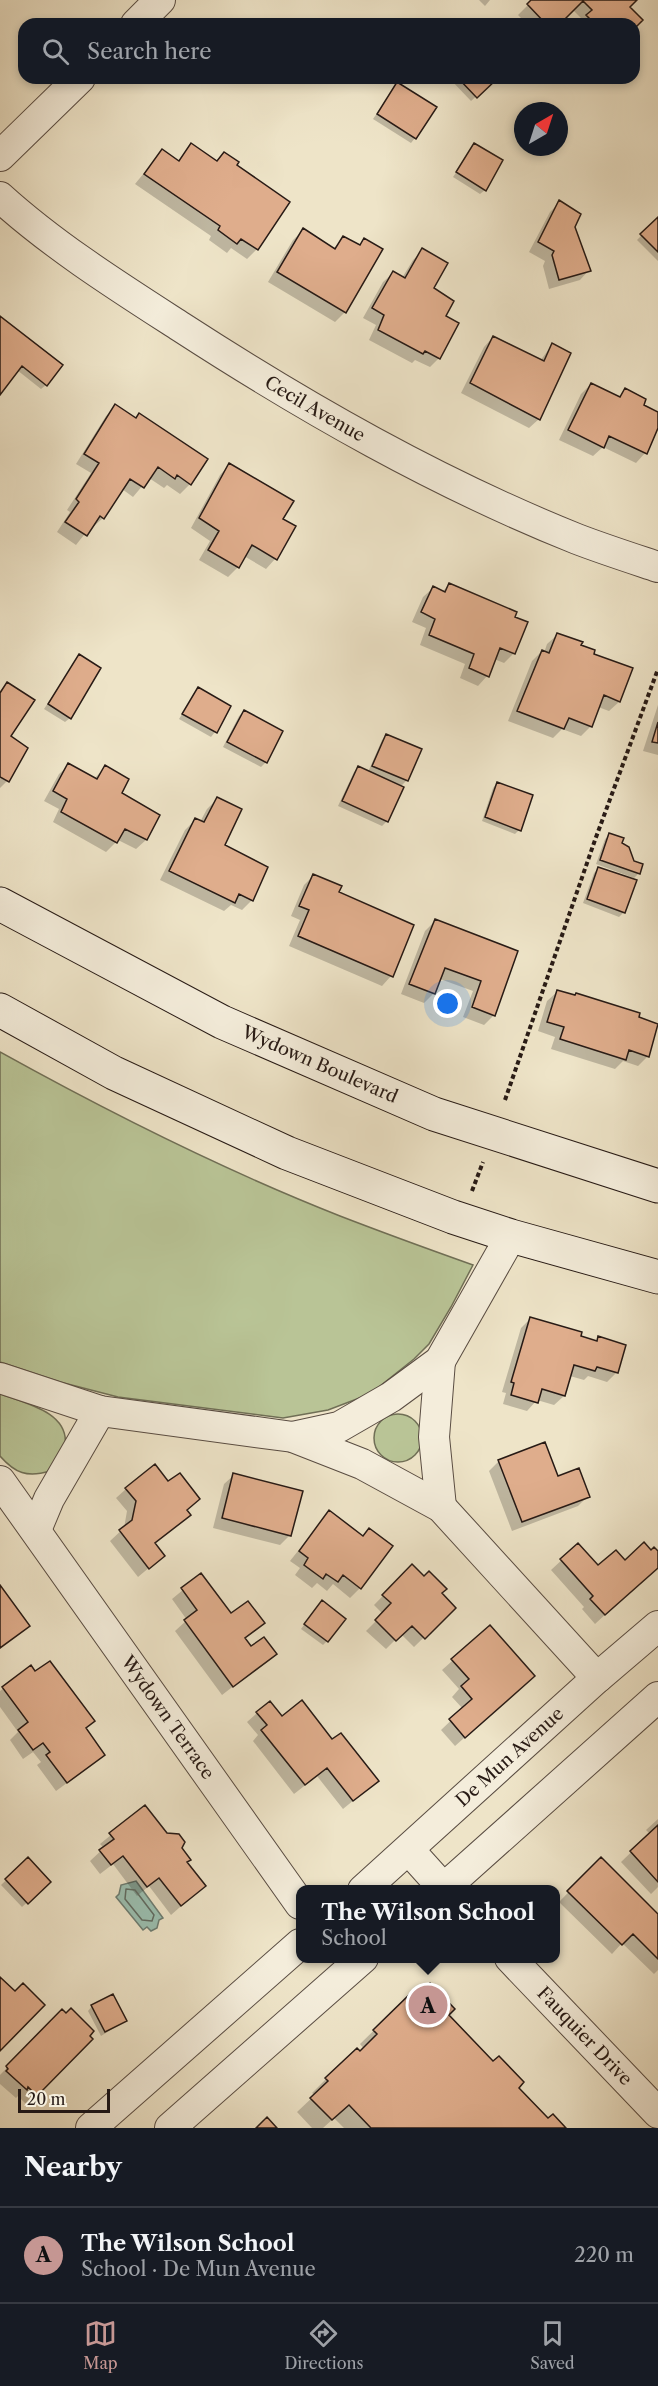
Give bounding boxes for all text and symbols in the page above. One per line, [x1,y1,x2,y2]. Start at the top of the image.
search box [18,18,640,84]
icon: search [39,35,72,68]
text: Search here [87,38,212,65]
north arrow [514,102,568,156]
street label: Cecil Avenue [261,371,369,447]
your location [433,989,462,1018]
street label: Wydown Boulevard [238,1021,401,1108]
street label: Wydown Terrace [116,1651,219,1784]
street label: De Mun Avenue [451,1703,568,1812]
popup [296,1885,560,1963]
text: The Wilson School [321,1899,535,1926]
text: School [321,1926,387,1950]
pin: A [408,1982,448,2028]
street label: Fauquier Drive [532,1982,637,2090]
scale bar [18,2086,110,2114]
text: 20 m [27,2089,66,2109]
text: Nearby [24,2151,122,2183]
text: The Wilson School [81,2230,294,2257]
text: A [36,2243,51,2267]
text: 220 m [574,2243,634,2267]
text: School · De Mun Avenue [81,2257,316,2281]
tab: Map [83,2317,118,2373]
tab: Directions [284,2317,363,2373]
tab: Saved [530,2317,575,2373]

